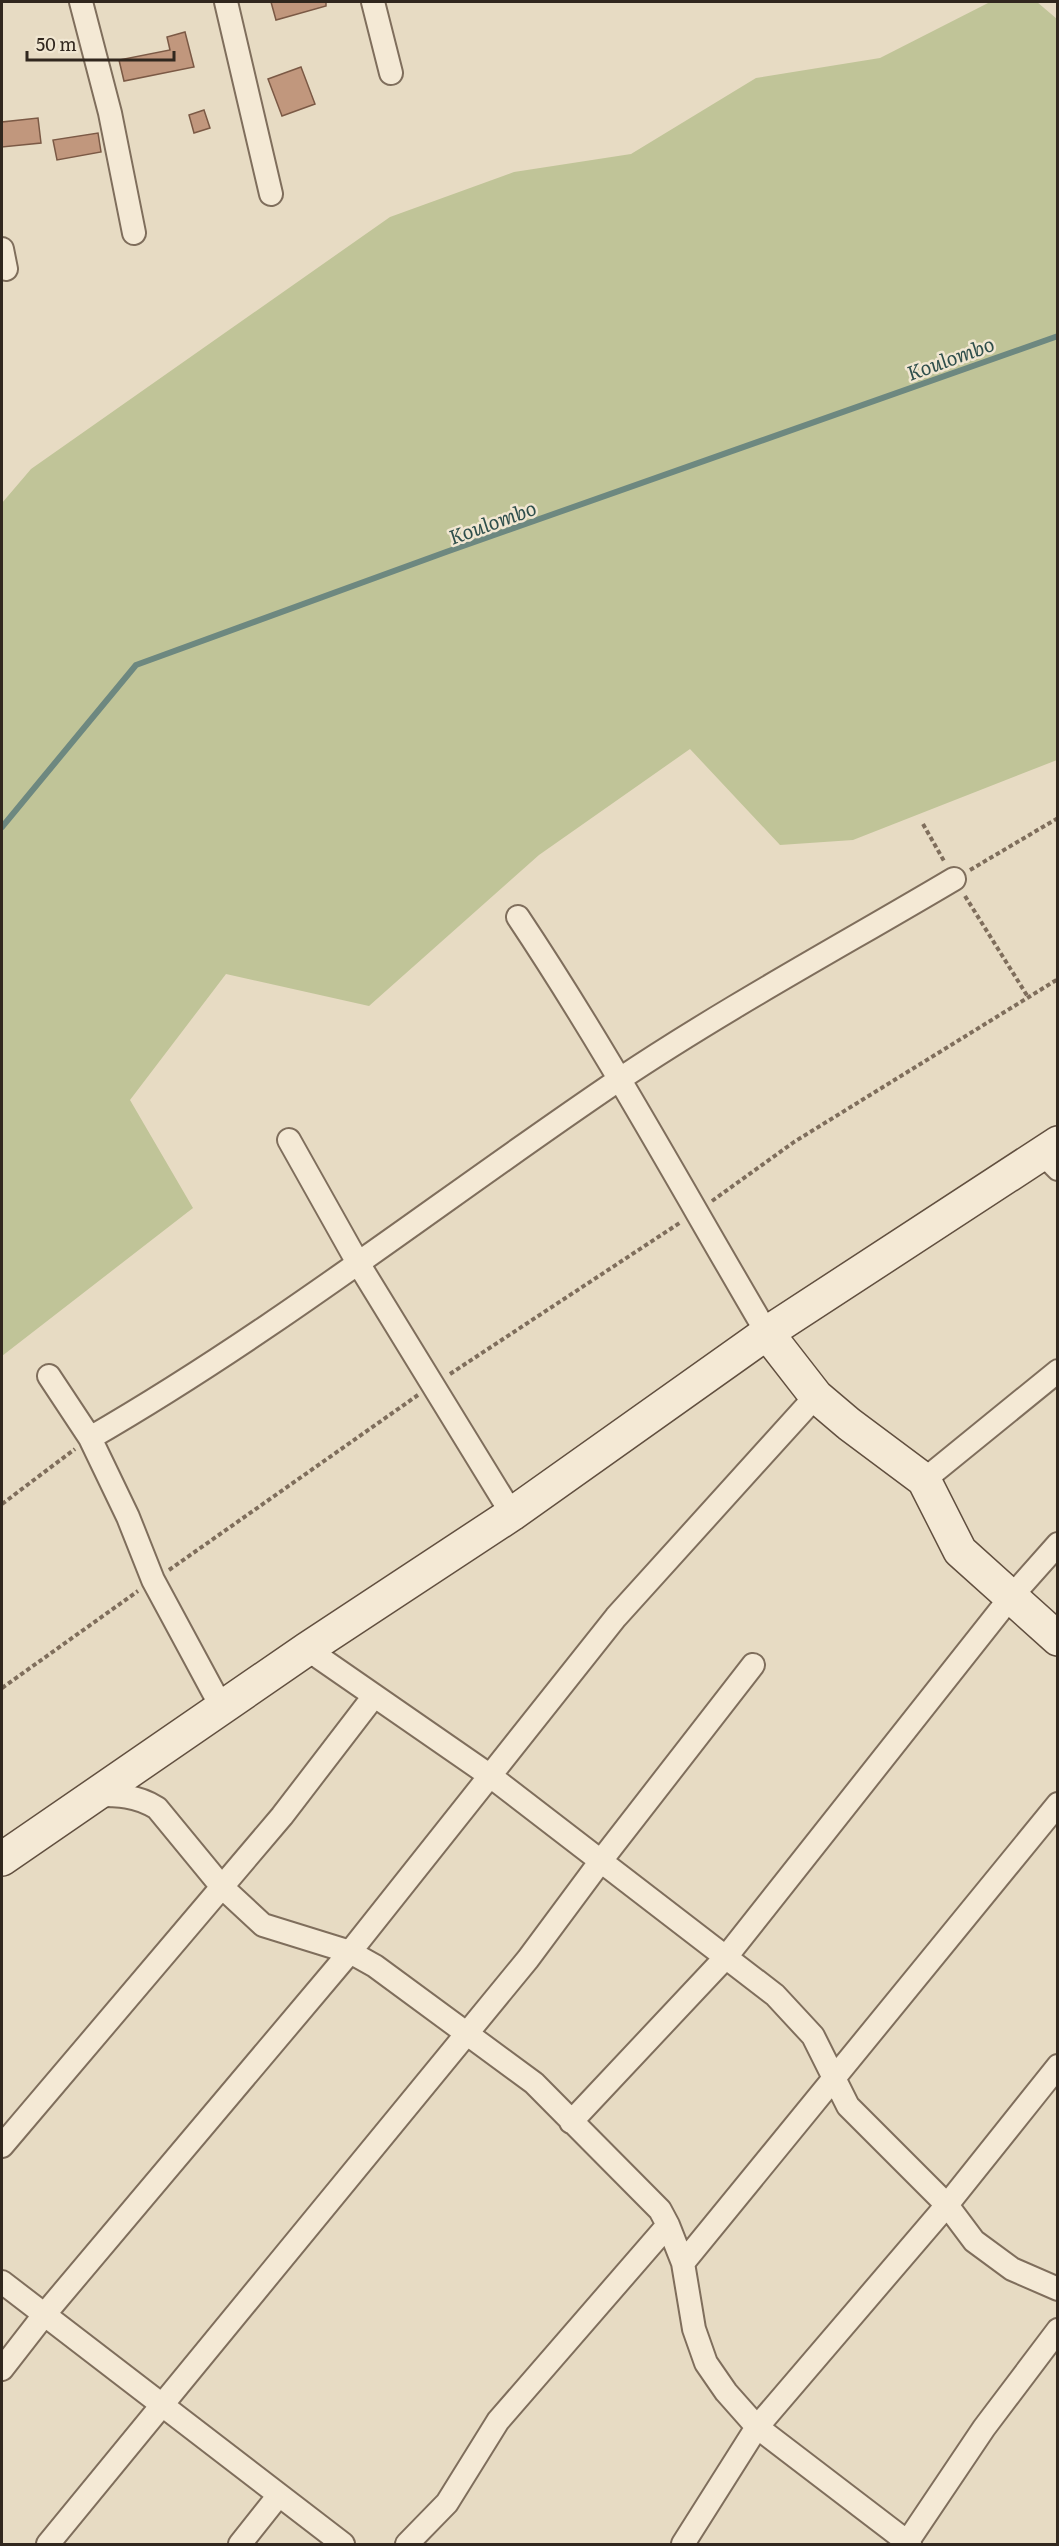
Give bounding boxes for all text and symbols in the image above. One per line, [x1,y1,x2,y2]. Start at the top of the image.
scale bar [27,24,174,62]
text: 50 m [36,30,77,57]
water label: Koulombo [902,327,998,387]
water label: Koulombo [444,491,540,551]

